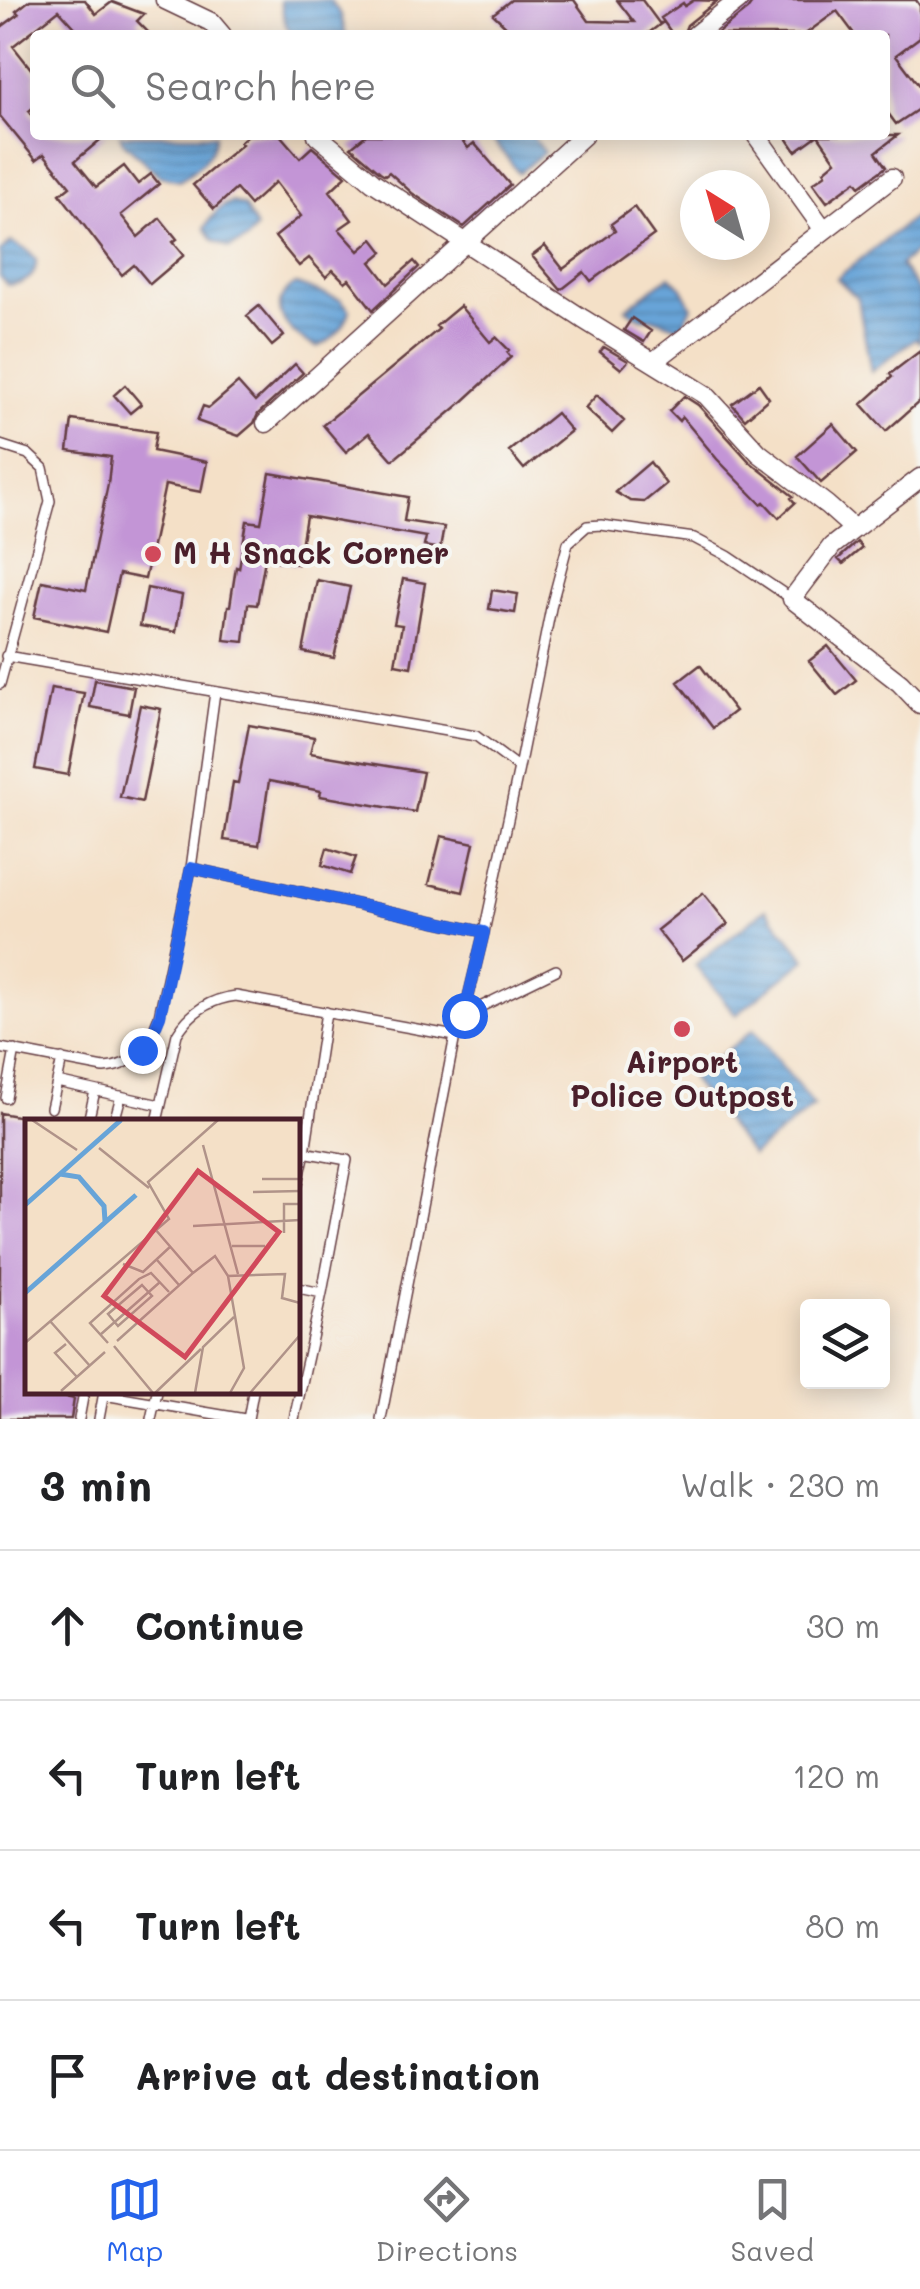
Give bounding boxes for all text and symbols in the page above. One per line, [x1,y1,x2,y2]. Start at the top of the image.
search box [30,30,890,140]
icon: search [65,58,120,113]
text: Search here [145,60,376,110]
north arrow [680,170,770,260]
place label: M H Snack Corner [173,532,449,572]
marker: M H Snack Corner [142,543,164,565]
route start [442,993,488,1039]
marker: Airport Police Outpost [671,1018,693,1040]
route end [120,1028,166,1074]
place label: Airport Police Outpost [570,1041,794,1115]
inset map [25,1119,300,1394]
map controls [800,1299,890,1389]
button: layers [800,1299,890,1389]
text: 3 min [40,1457,152,1512]
text: Walk · 230 m [680,1463,880,1505]
icon: ahead [40,1598,95,1653]
text: Continue [135,1600,304,1650]
text: 30 m [806,1604,880,1646]
icon: left [40,1748,95,1803]
text: Turn left [135,1750,301,1800]
text: 120 m [792,1754,880,1796]
icon: left [40,1898,95,1953]
text: Turn left [135,1900,301,1950]
text: 80 m [805,1904,880,1946]
icon: arrive [40,2048,95,2103]
text: Arrive at destination [135,2050,540,2100]
tab: Map [106,2172,163,2268]
tab: Directions [376,2172,518,2268]
tab: Saved [731,2172,814,2268]

